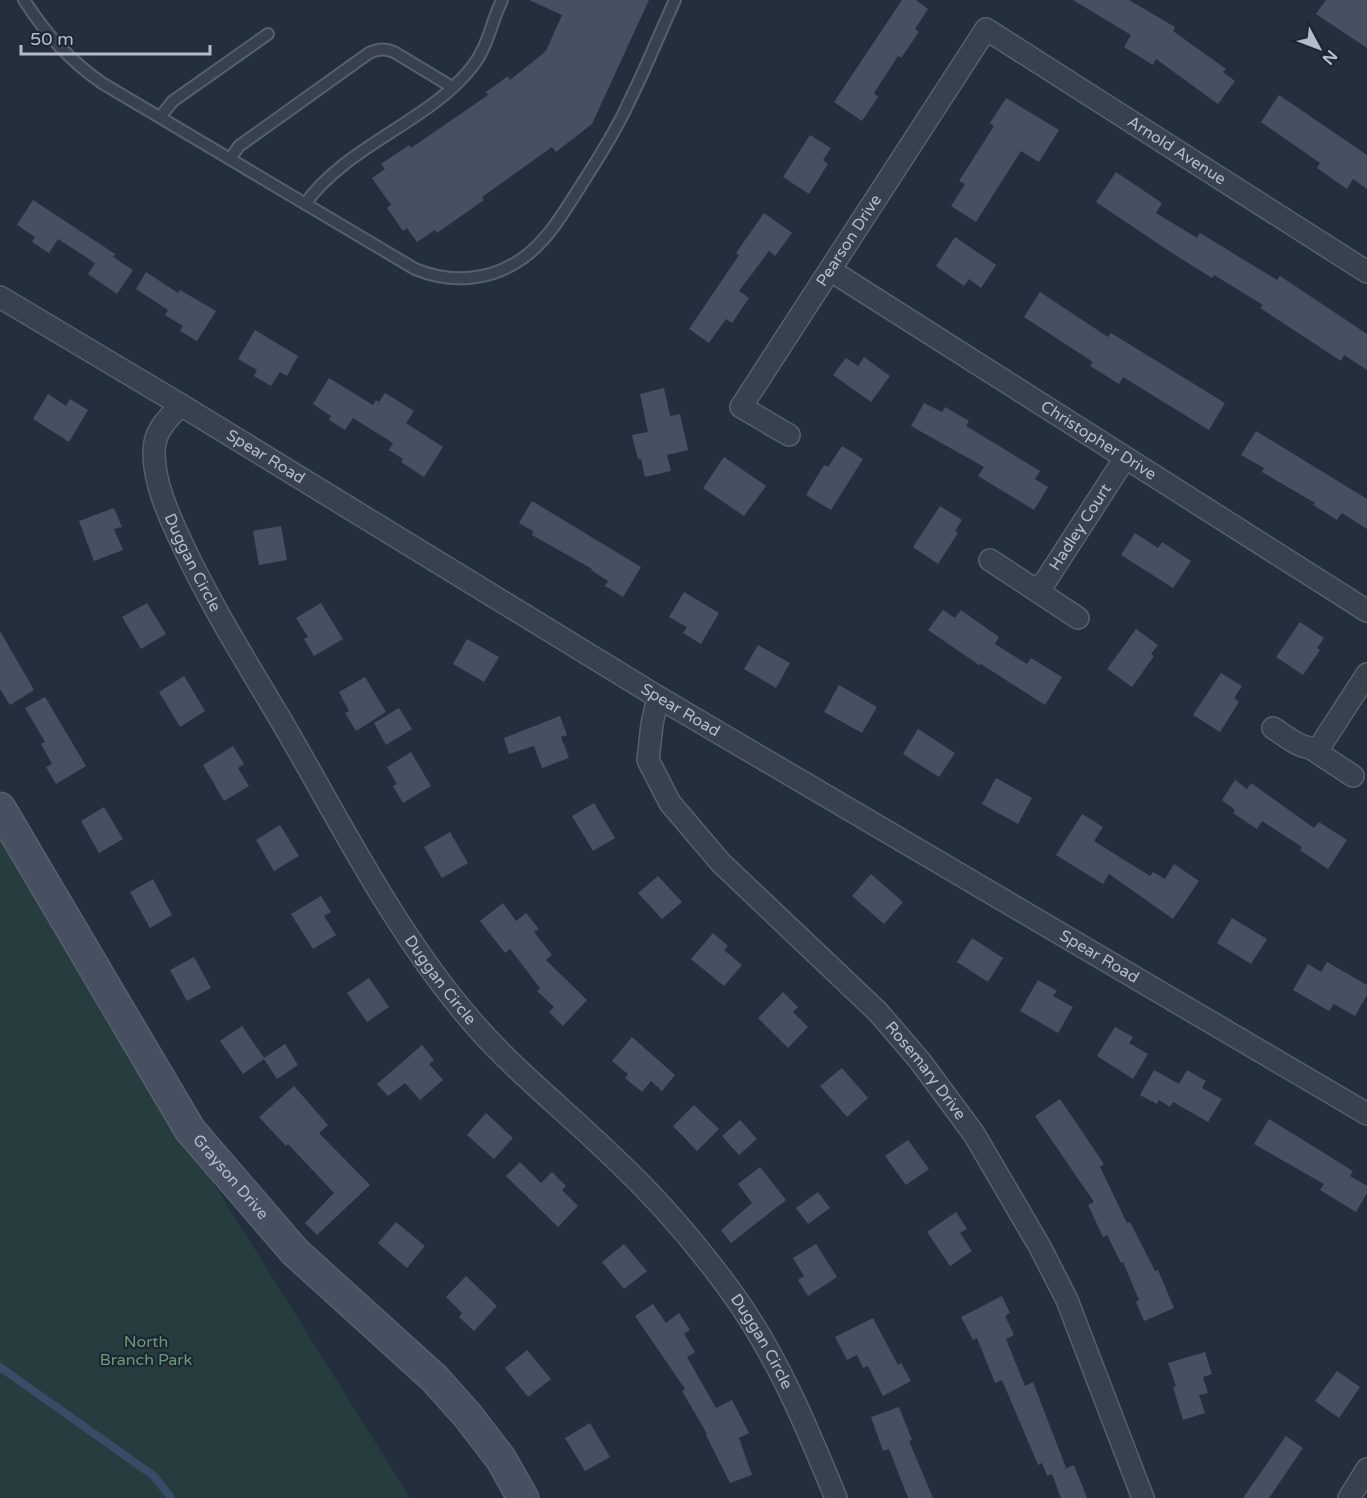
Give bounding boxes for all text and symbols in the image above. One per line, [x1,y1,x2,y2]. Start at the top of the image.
scale bar [21,18,210,56]
north arrow [1289,18,1349,78]
text: 50 m [30,28,74,50]
text: N [1318,46,1341,69]
street label: Arnold Avenue [1123,112,1230,189]
street label: Pearson Drive [812,191,886,290]
street label: Christopher Drive [1037,396,1160,485]
street label: Spear Road [223,425,309,488]
street label: Hadley Court [1045,480,1116,574]
street label: Duggan Circle [160,510,225,615]
street label: Spear Road [637,679,724,741]
street label: Spear Road [1056,925,1142,988]
street label: Duggan Circle [400,931,480,1029]
street label: Rosemary Drive [881,1017,970,1124]
street label: Grayson Drive [188,1130,273,1224]
street label: Duggan Circle [726,1290,797,1393]
park label: North Branch Park [100,1332,193,1370]

